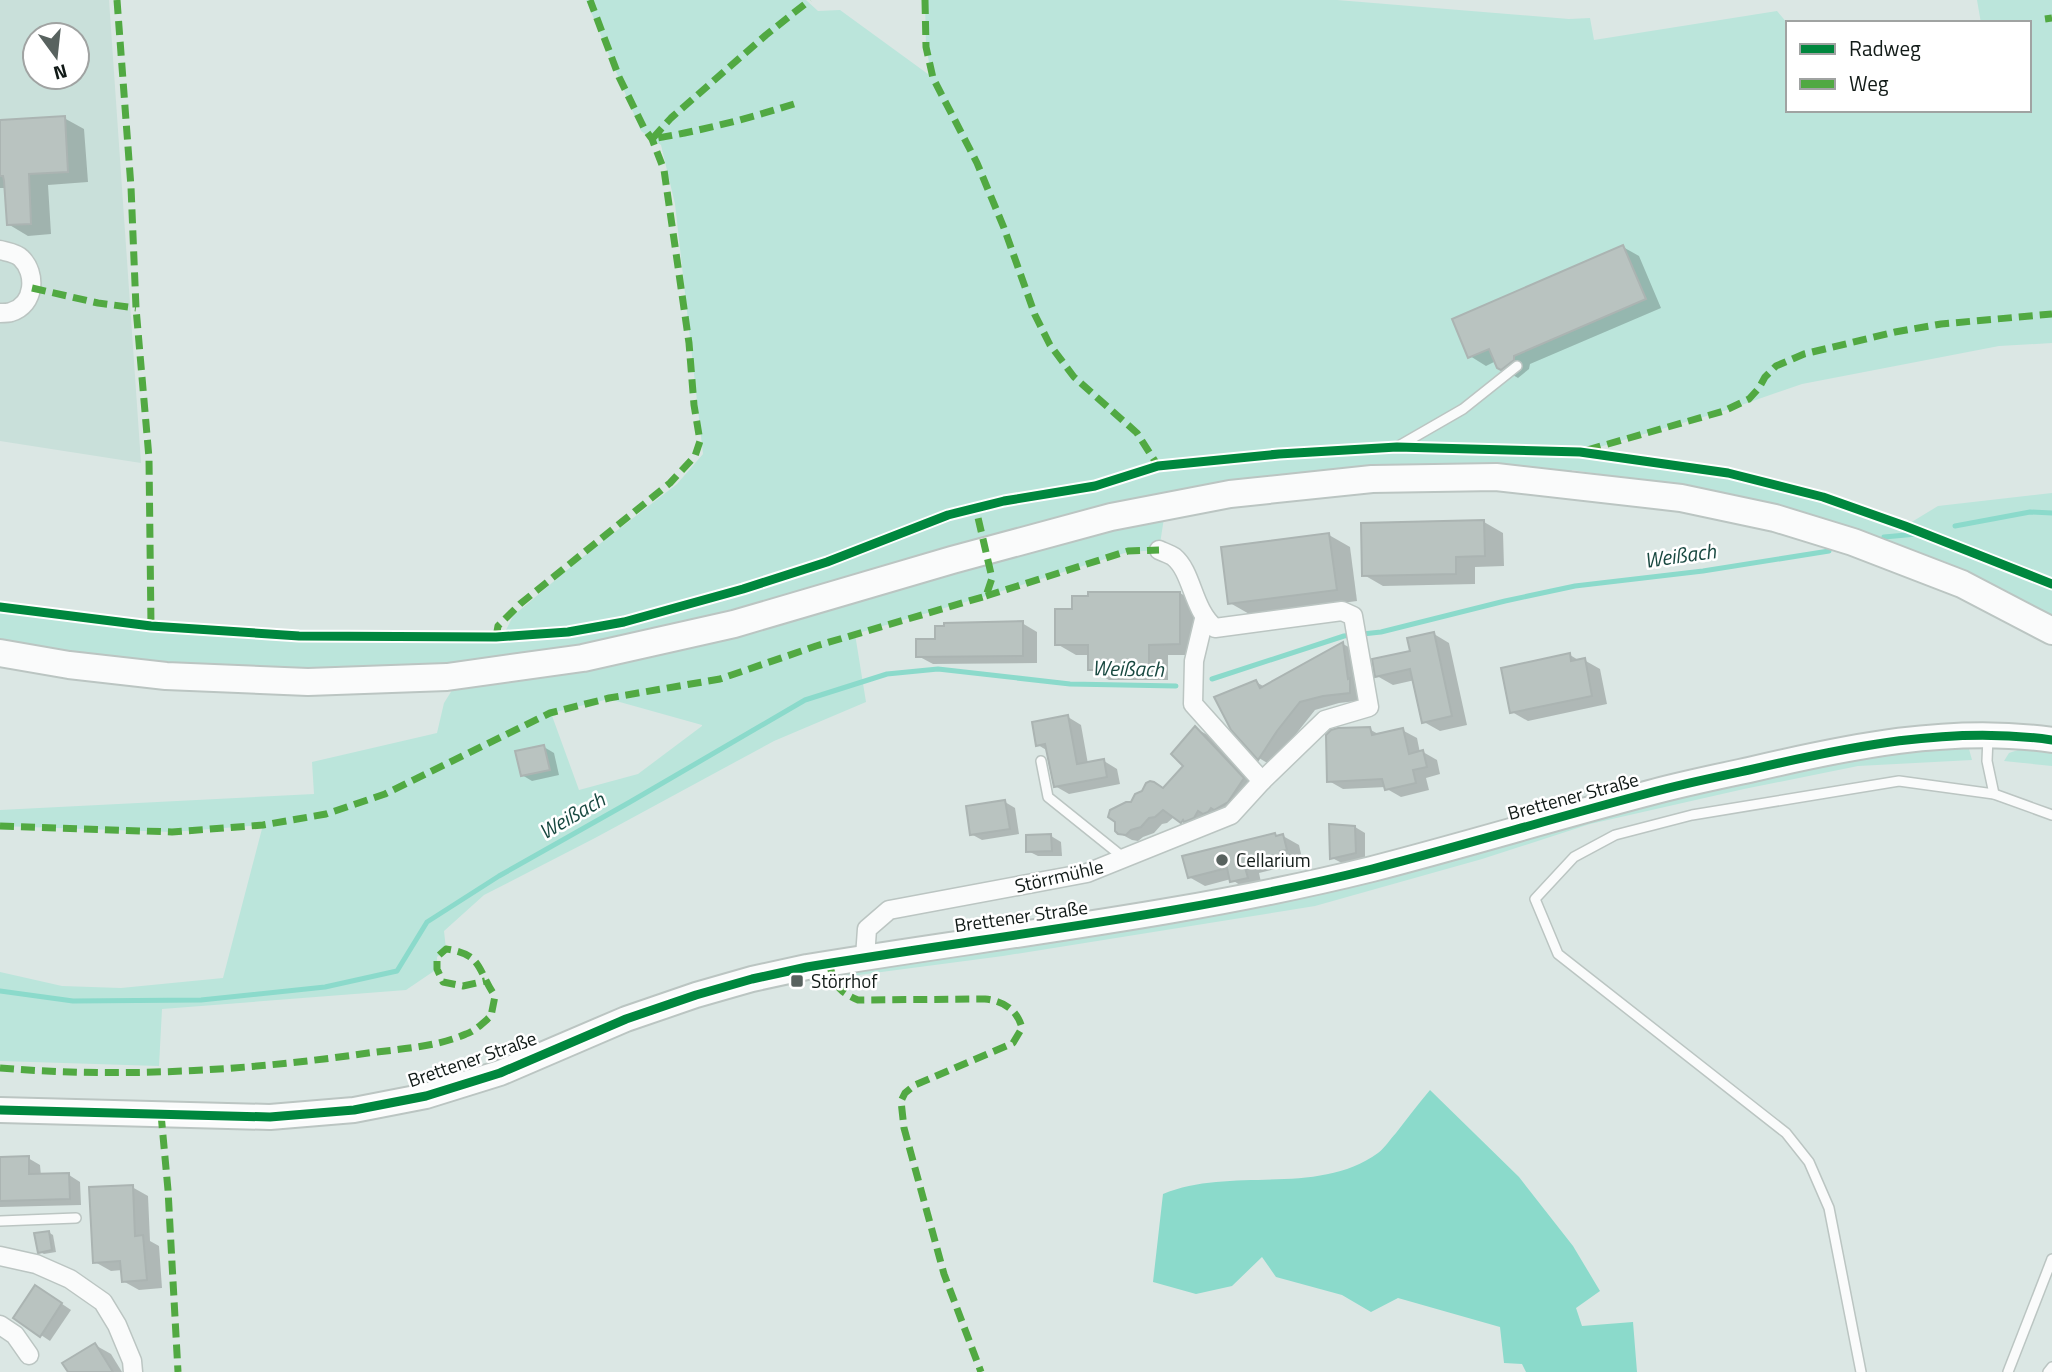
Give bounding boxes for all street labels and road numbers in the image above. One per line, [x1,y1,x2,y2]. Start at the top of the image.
street label: Brettener Straße [1504,764,1642,827]
street label: Störrmühle [1012,851,1106,900]
street label: Brettener Straße [952,892,1090,939]
street label: Brettener Straße [404,1023,540,1094]

